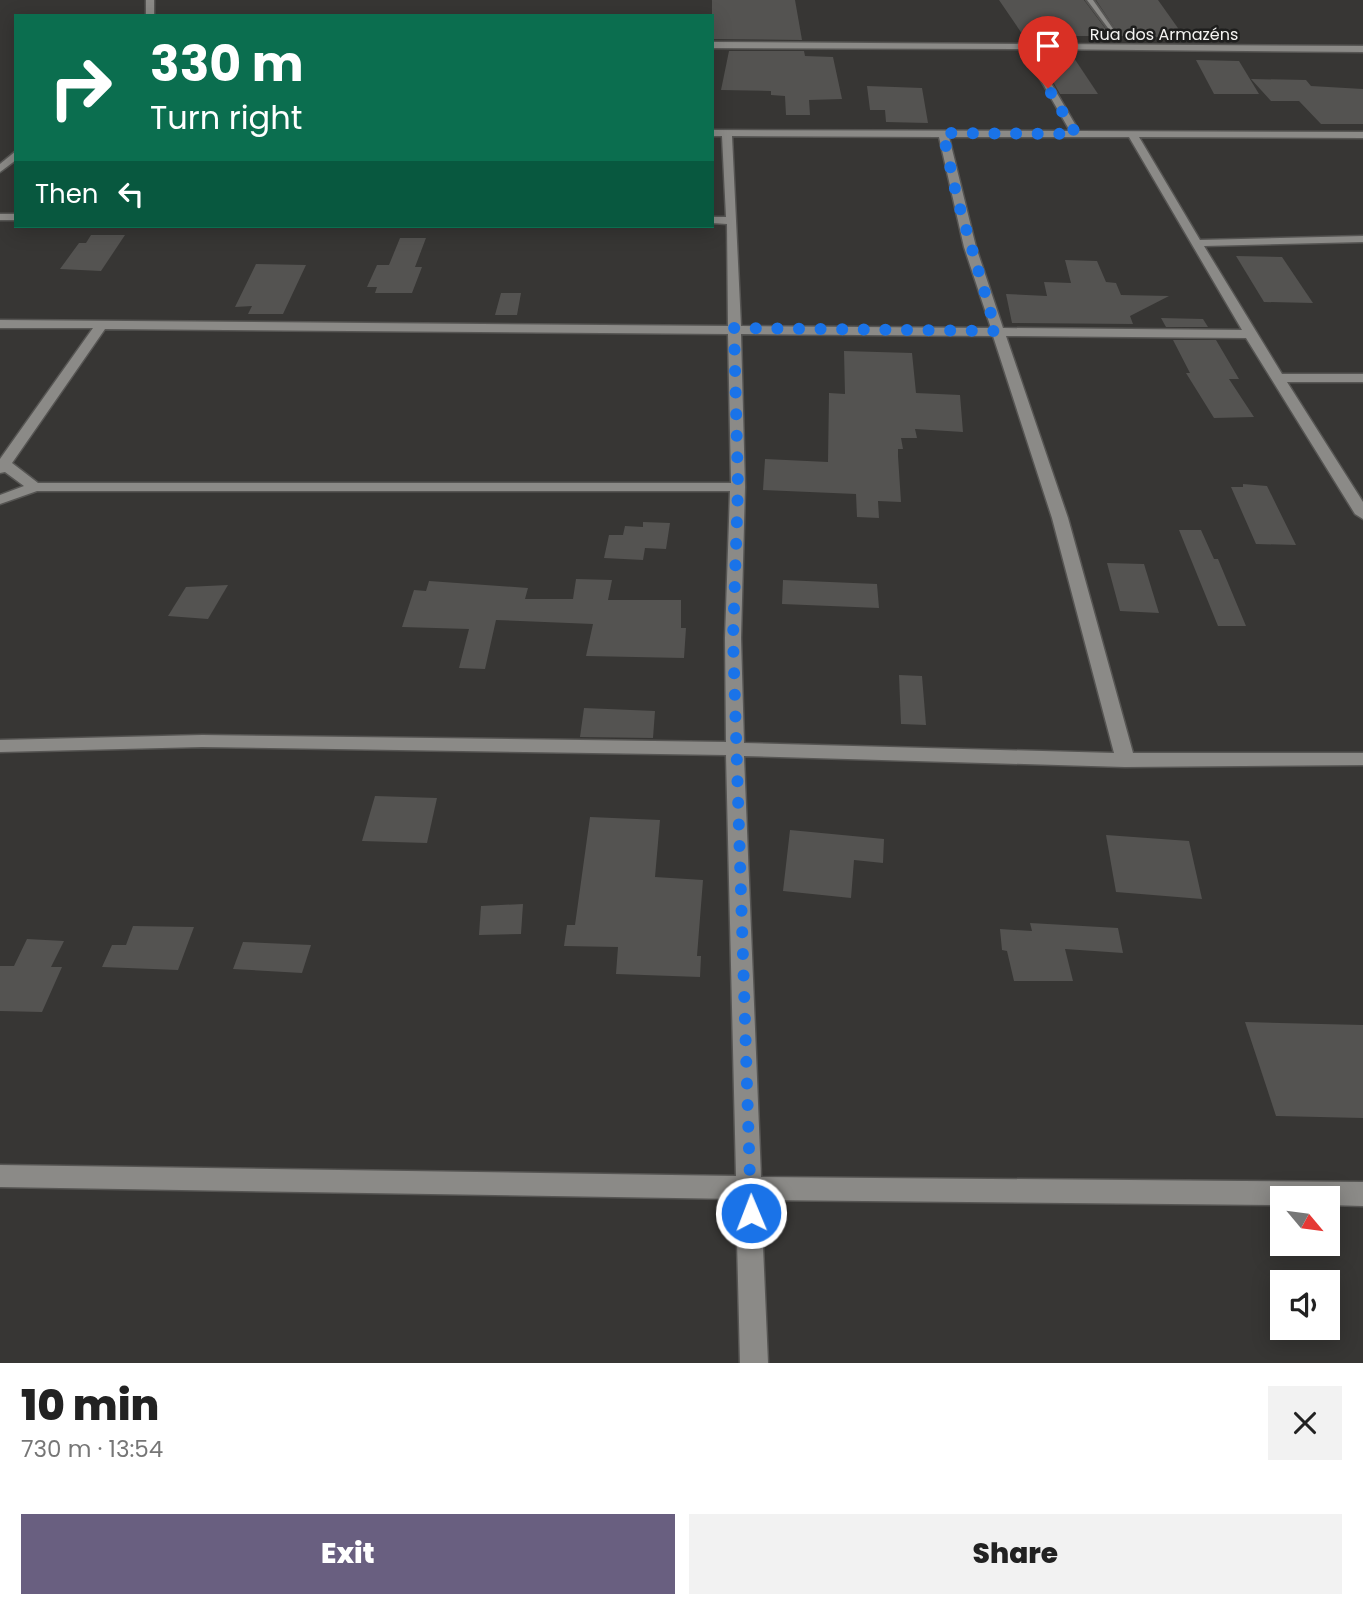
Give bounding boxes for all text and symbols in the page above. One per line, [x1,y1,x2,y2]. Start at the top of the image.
pin [1018,16,1078,88]
street label: Rua dos Armazéns [1090,23,1238,46]
icon: arrive [1029,27,1067,65]
text: 330 m [150,30,304,98]
icon: right [35,42,126,133]
text: Turn right [150,95,302,140]
icon: left [112,175,150,213]
text: Then [35,176,98,212]
position arrow [714,1176,788,1250]
north arrow [1270,1186,1340,1256]
map controls [1270,1186,1340,1340]
button: sound [1270,1270,1340,1340]
text: 10 min [21,1376,159,1435]
button: close [1268,1386,1342,1460]
text: 730 m · 13:54 [21,1433,163,1465]
button: Exit [21,1514,675,1594]
button: Share [689,1514,1342,1594]

